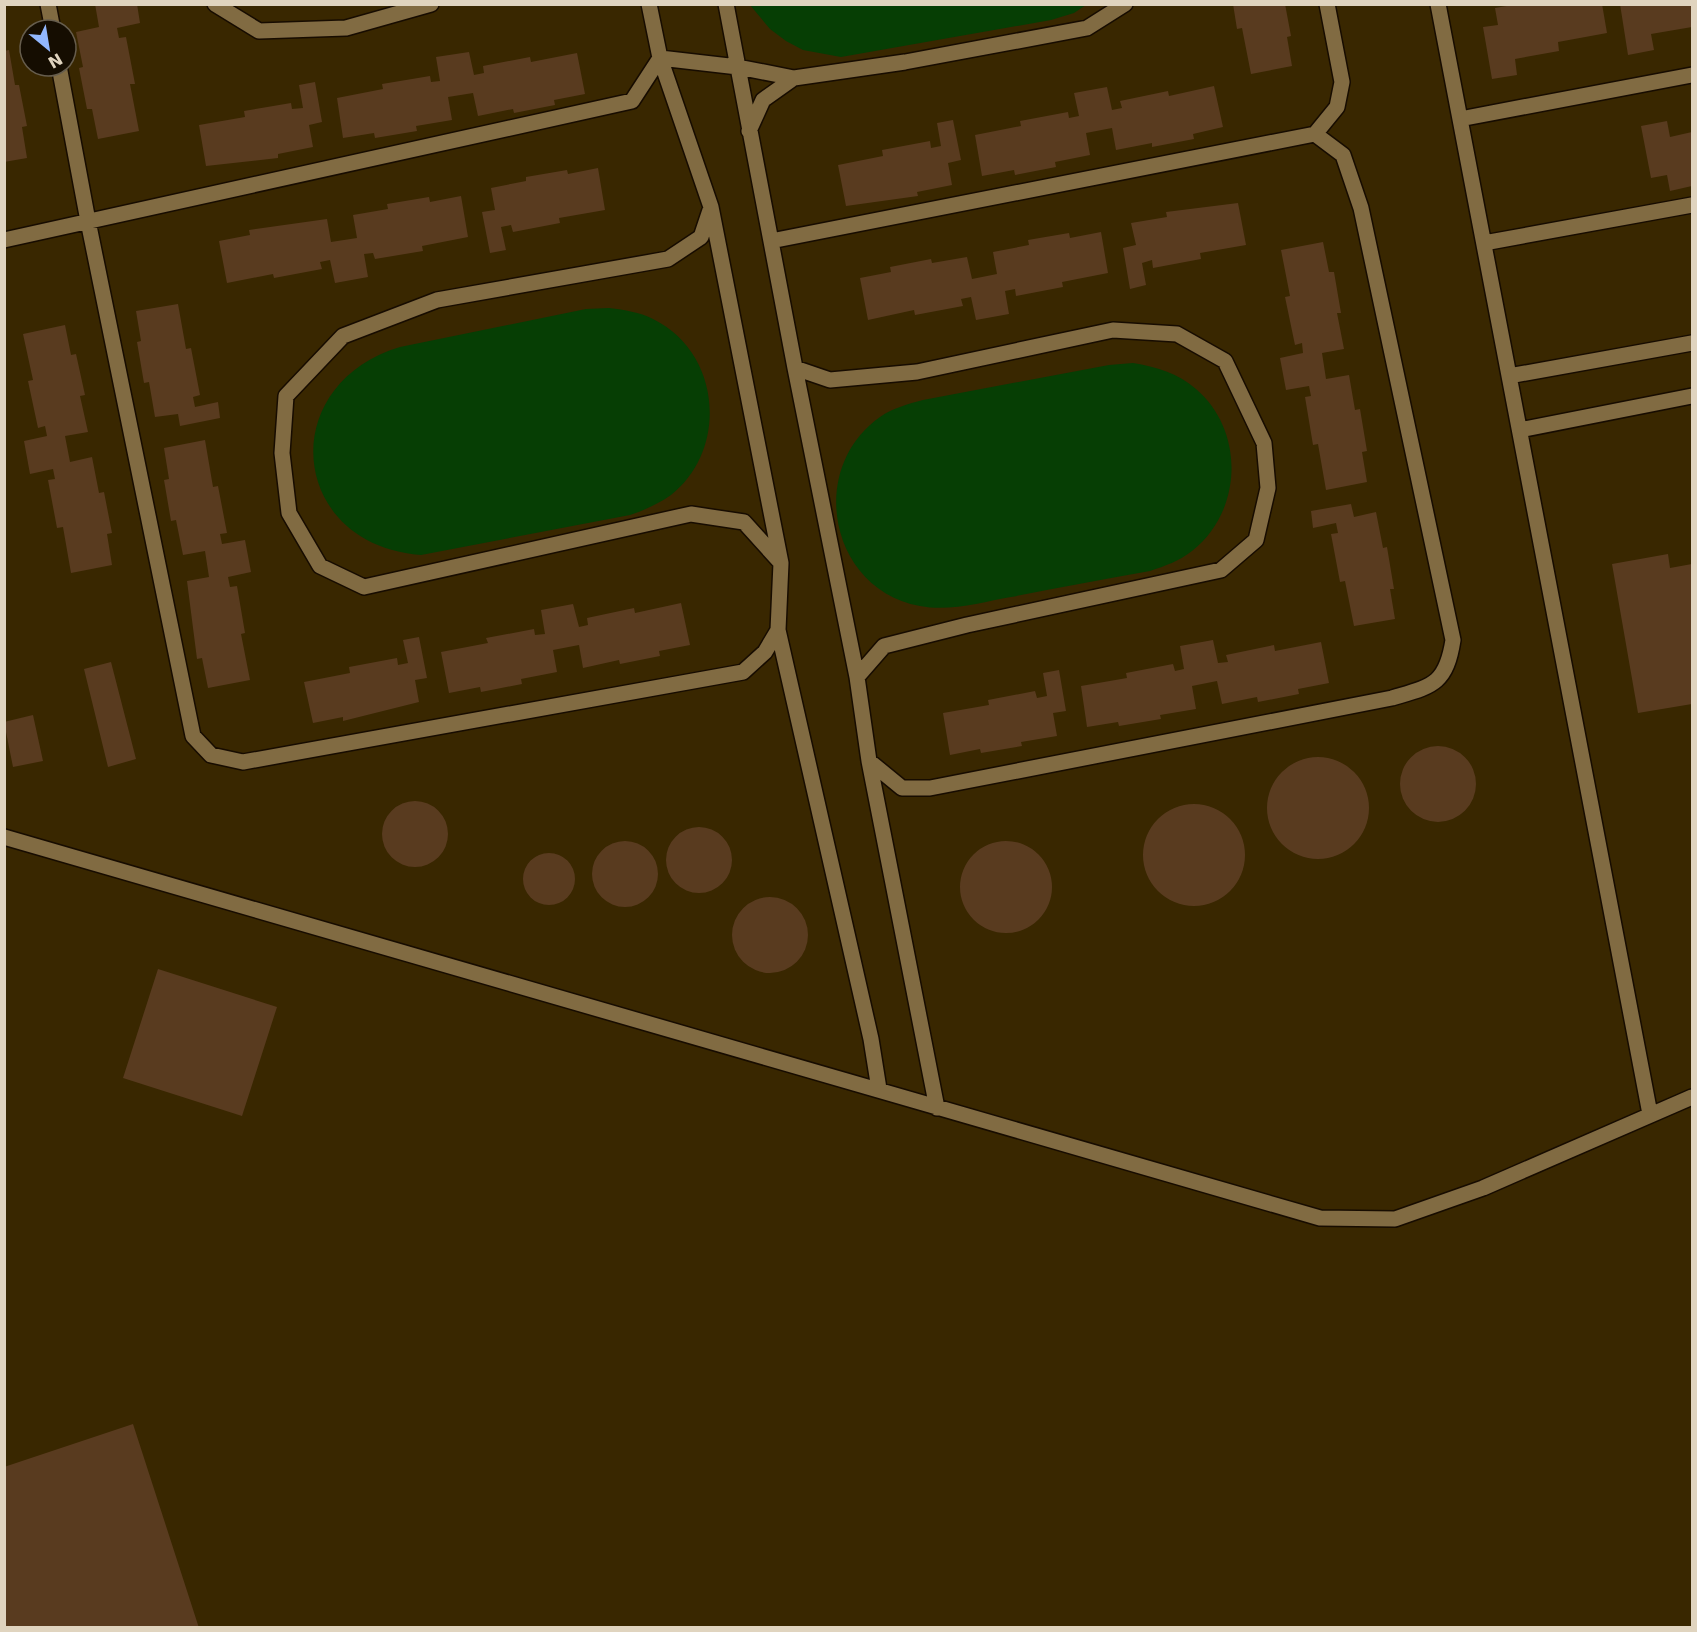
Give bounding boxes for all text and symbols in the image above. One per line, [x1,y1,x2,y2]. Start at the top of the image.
north arrow [18,18,78,78]
text: N [45,49,66,72]

